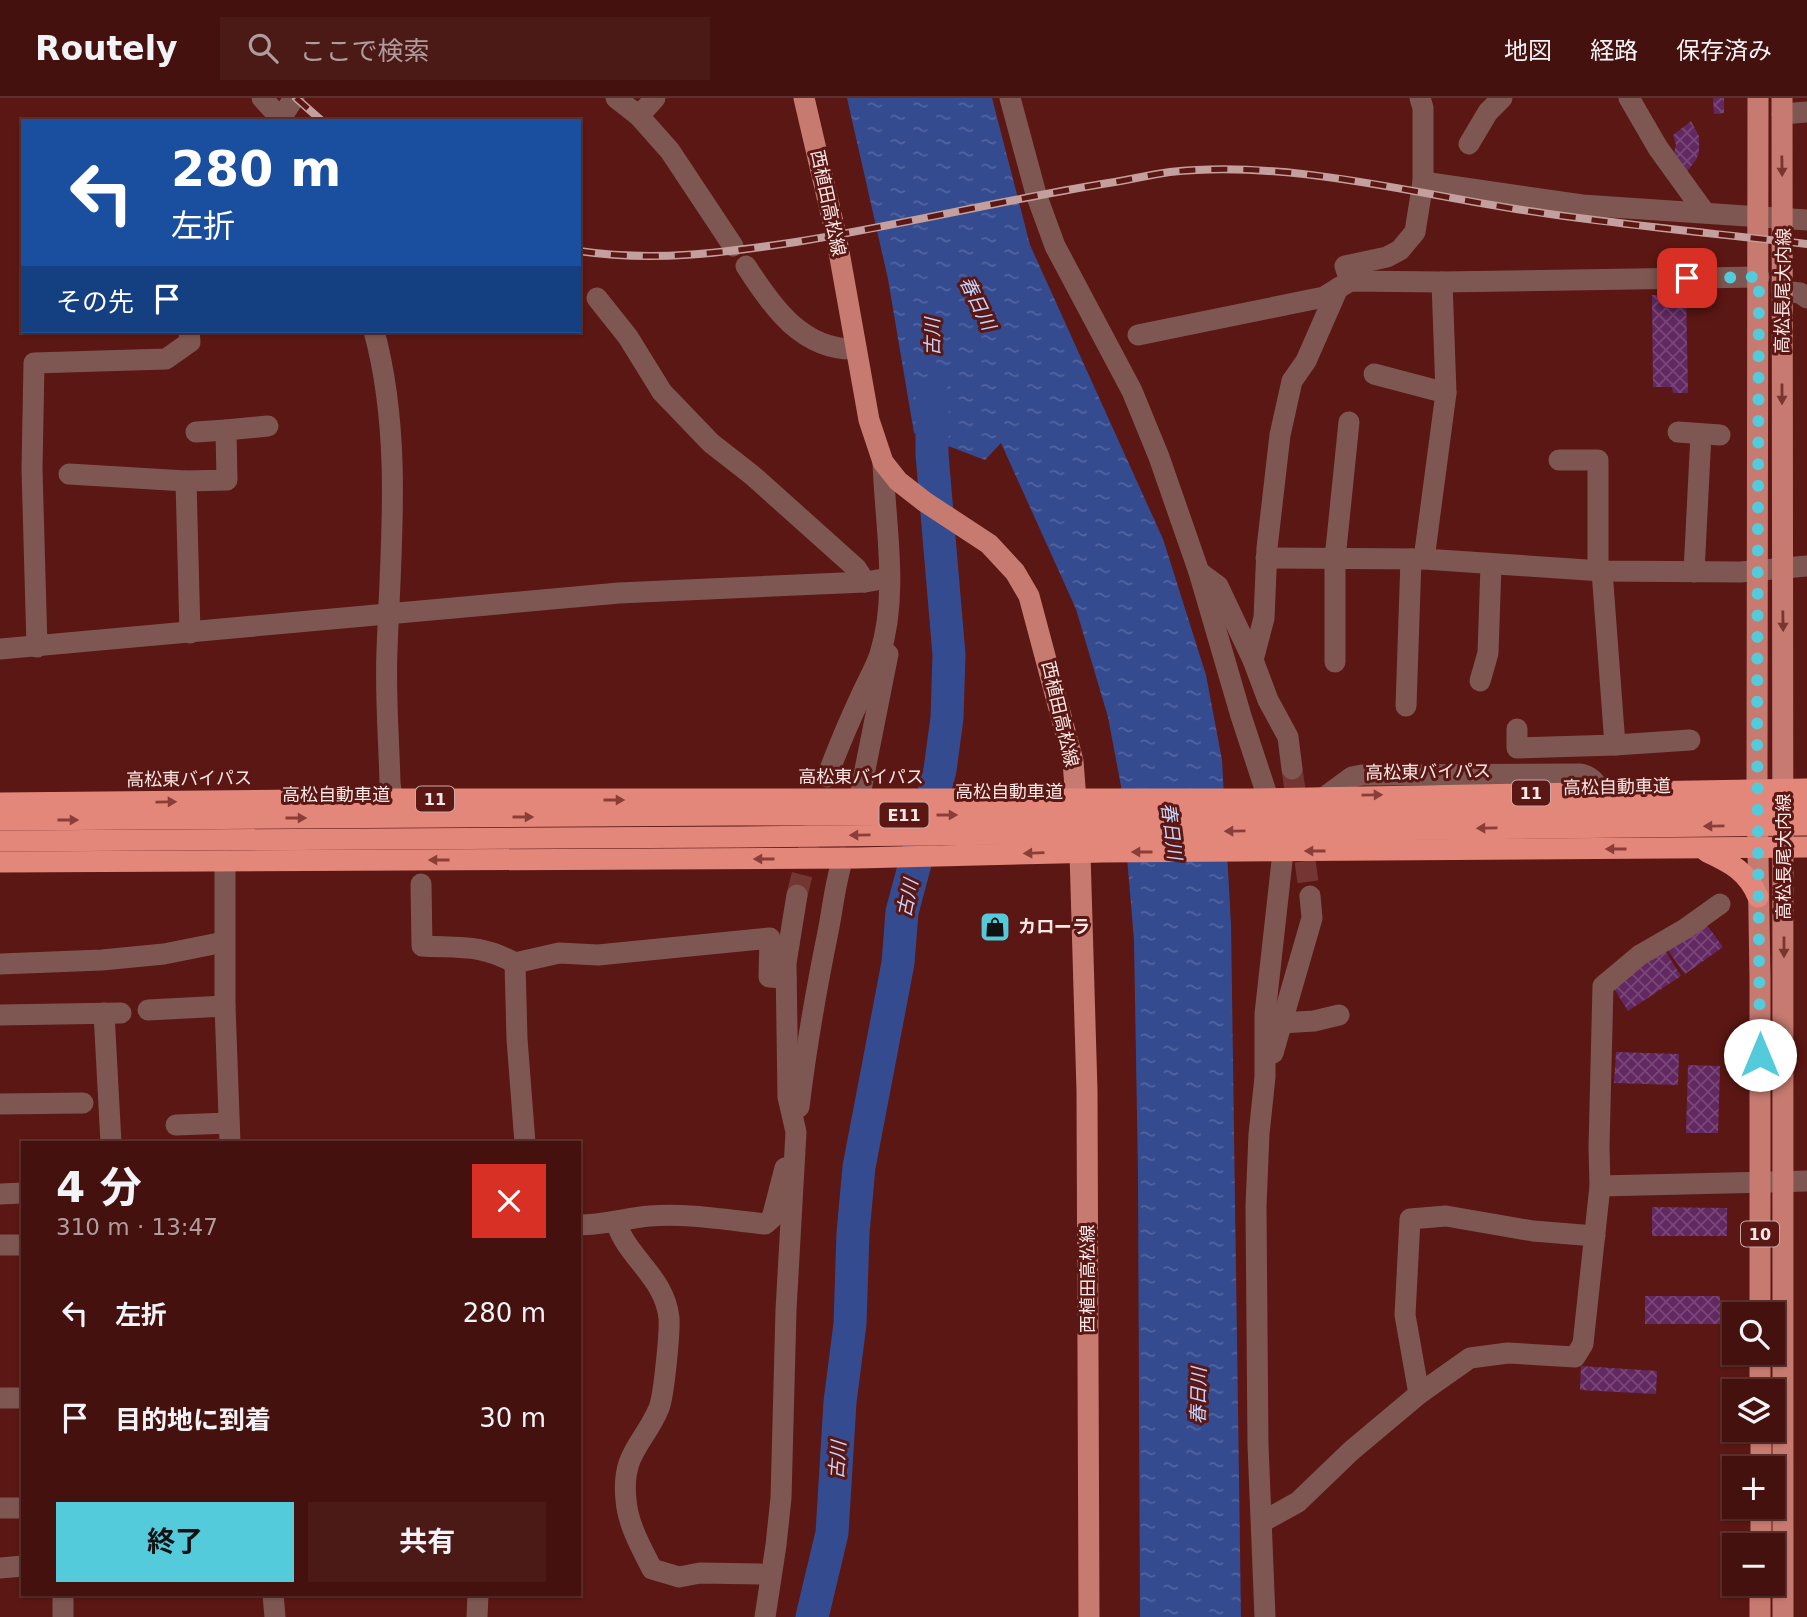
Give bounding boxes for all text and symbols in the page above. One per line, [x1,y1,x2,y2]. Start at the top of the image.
search box [220,17,710,80]
text: Routely [35,29,178,68]
icon: search [244,29,282,67]
text: ここで検索 [300,36,430,66]
text: 地図 [1504,37,1552,65]
text: 経路 [1590,37,1638,65]
text: 保存済み [1676,37,1772,65]
text: 280 m [171,141,341,198]
icon: left [56,147,147,238]
street label: 西植田高松線 [807,148,850,258]
one-way arrow [1777,155,1788,177]
text: 左折 [171,207,235,245]
street label: 高松長尾大内線 [1771,228,1794,354]
pin [1657,248,1717,308]
icon: arrive [1668,259,1706,297]
water label: 春日川 [956,273,1001,335]
icon: arrive [148,280,186,318]
text: その先 [56,287,134,317]
water label: 古川 [921,316,943,356]
one-way arrow [1776,383,1788,405]
one-way arrow [1777,610,1789,632]
street label: 西植田高松線 [1038,659,1083,769]
street label: 高松東バイパス [1365,760,1491,783]
street label: 高松東バイパス [798,766,924,787]
street label: 高松東バイパス [126,767,252,790]
street label: 高松自動車道 [1563,775,1671,798]
road number: 11 [1512,780,1550,806]
street label: 高松自動車道 [955,781,1063,802]
street label: 高松自動車道 [282,784,390,805]
road number: 11 [416,786,454,812]
one-way arrow [1361,790,1383,801]
one-way arrow [603,794,625,806]
street label: 高松長尾大内線 [1773,794,1794,920]
one-way arrow [155,796,177,808]
water label: 春日川 [1158,801,1187,863]
road number: E11 [880,802,928,828]
one-way arrow [936,809,958,821]
one-way arrow [512,811,534,823]
one-way arrow [285,812,307,824]
one-way arrow [57,814,79,826]
one-way arrow [1703,820,1725,832]
one-way arrow [1476,822,1498,834]
one-way arrow [1224,825,1246,837]
one-way arrow [849,830,871,841]
one-way arrow [1605,843,1627,855]
one-way arrow [1304,845,1326,857]
one-way arrow [1131,846,1153,858]
one-way arrow [1023,848,1045,859]
one-way arrow [753,853,775,865]
one-way arrow [427,854,449,866]
water label: 古川 [892,875,922,919]
shop icon: カローラ [978,910,1012,944]
place label: カローラ [1018,916,1090,937]
one-way arrow [1778,936,1790,958]
position arrow [1723,1018,1797,1092]
text: 4 分 [56,1163,142,1212]
button: close [472,1164,546,1238]
text: 310 m · 13:47 [56,1214,218,1240]
road number: 10 [1741,1222,1779,1246]
street label: 西植田高松線 [1077,1225,1098,1333]
icon: left [56,1294,94,1332]
text: 280 m [463,1298,546,1328]
text: 左折 [115,1300,167,1330]
map controls [1722,1302,1785,1596]
button: search [1722,1302,1785,1365]
water label: 春日川 [1187,1365,1210,1425]
button: layers [1722,1379,1785,1442]
icon: arrive [56,1399,94,1437]
text: 30 m [479,1403,546,1433]
text: 目的地に到着 [115,1405,271,1435]
water label: 古川 [825,1438,849,1480]
button: + [1722,1456,1785,1519]
button: 終了 [56,1502,294,1582]
button: 共有 [308,1502,546,1582]
button: − [1722,1533,1785,1596]

